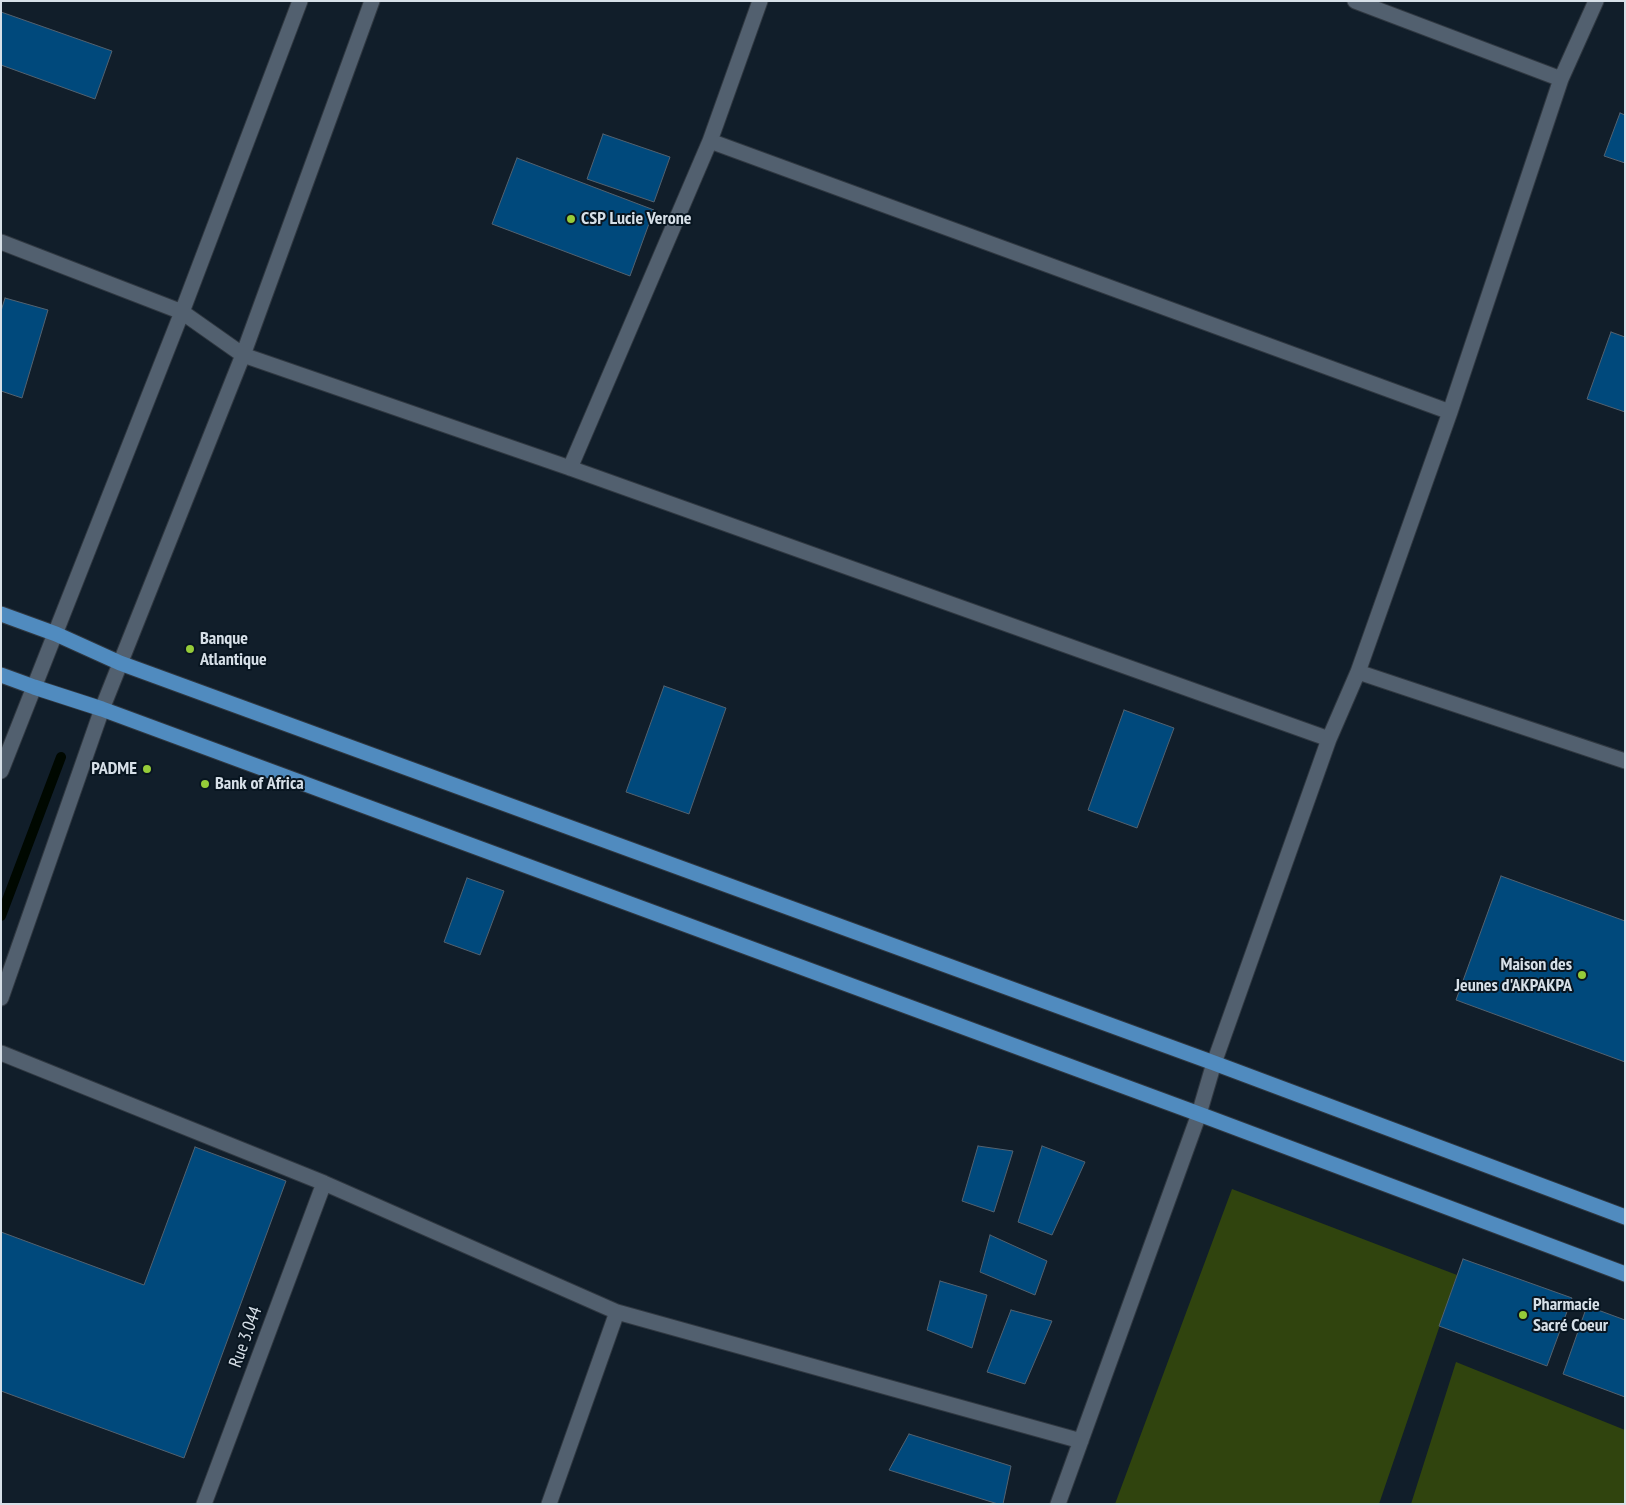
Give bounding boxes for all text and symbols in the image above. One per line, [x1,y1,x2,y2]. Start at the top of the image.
place label: CSP Lucie Verone [581,208,692,230]
marker: CSP Lucie Verone [565,213,577,225]
place label: Banque Atlantique [200,628,267,670]
marker: Banque Atlantique [184,643,196,655]
place label: PADME [91,758,137,780]
marker: PADME [141,763,153,775]
place label: Bank of Africa [215,773,304,795]
marker: Bank of Africa [199,778,211,790]
place label: Maison des Jeunes d'AKPAKPA [1455,954,1572,996]
marker: Maison des Jeunes d'AKPAKPA [1576,969,1588,981]
place label: Pharmacie Sacré Coeur [1533,1294,1608,1336]
street label: Rue 3.044 [225,1304,267,1370]
marker: Pharmacie Sacré Coeur [1517,1309,1529,1321]

